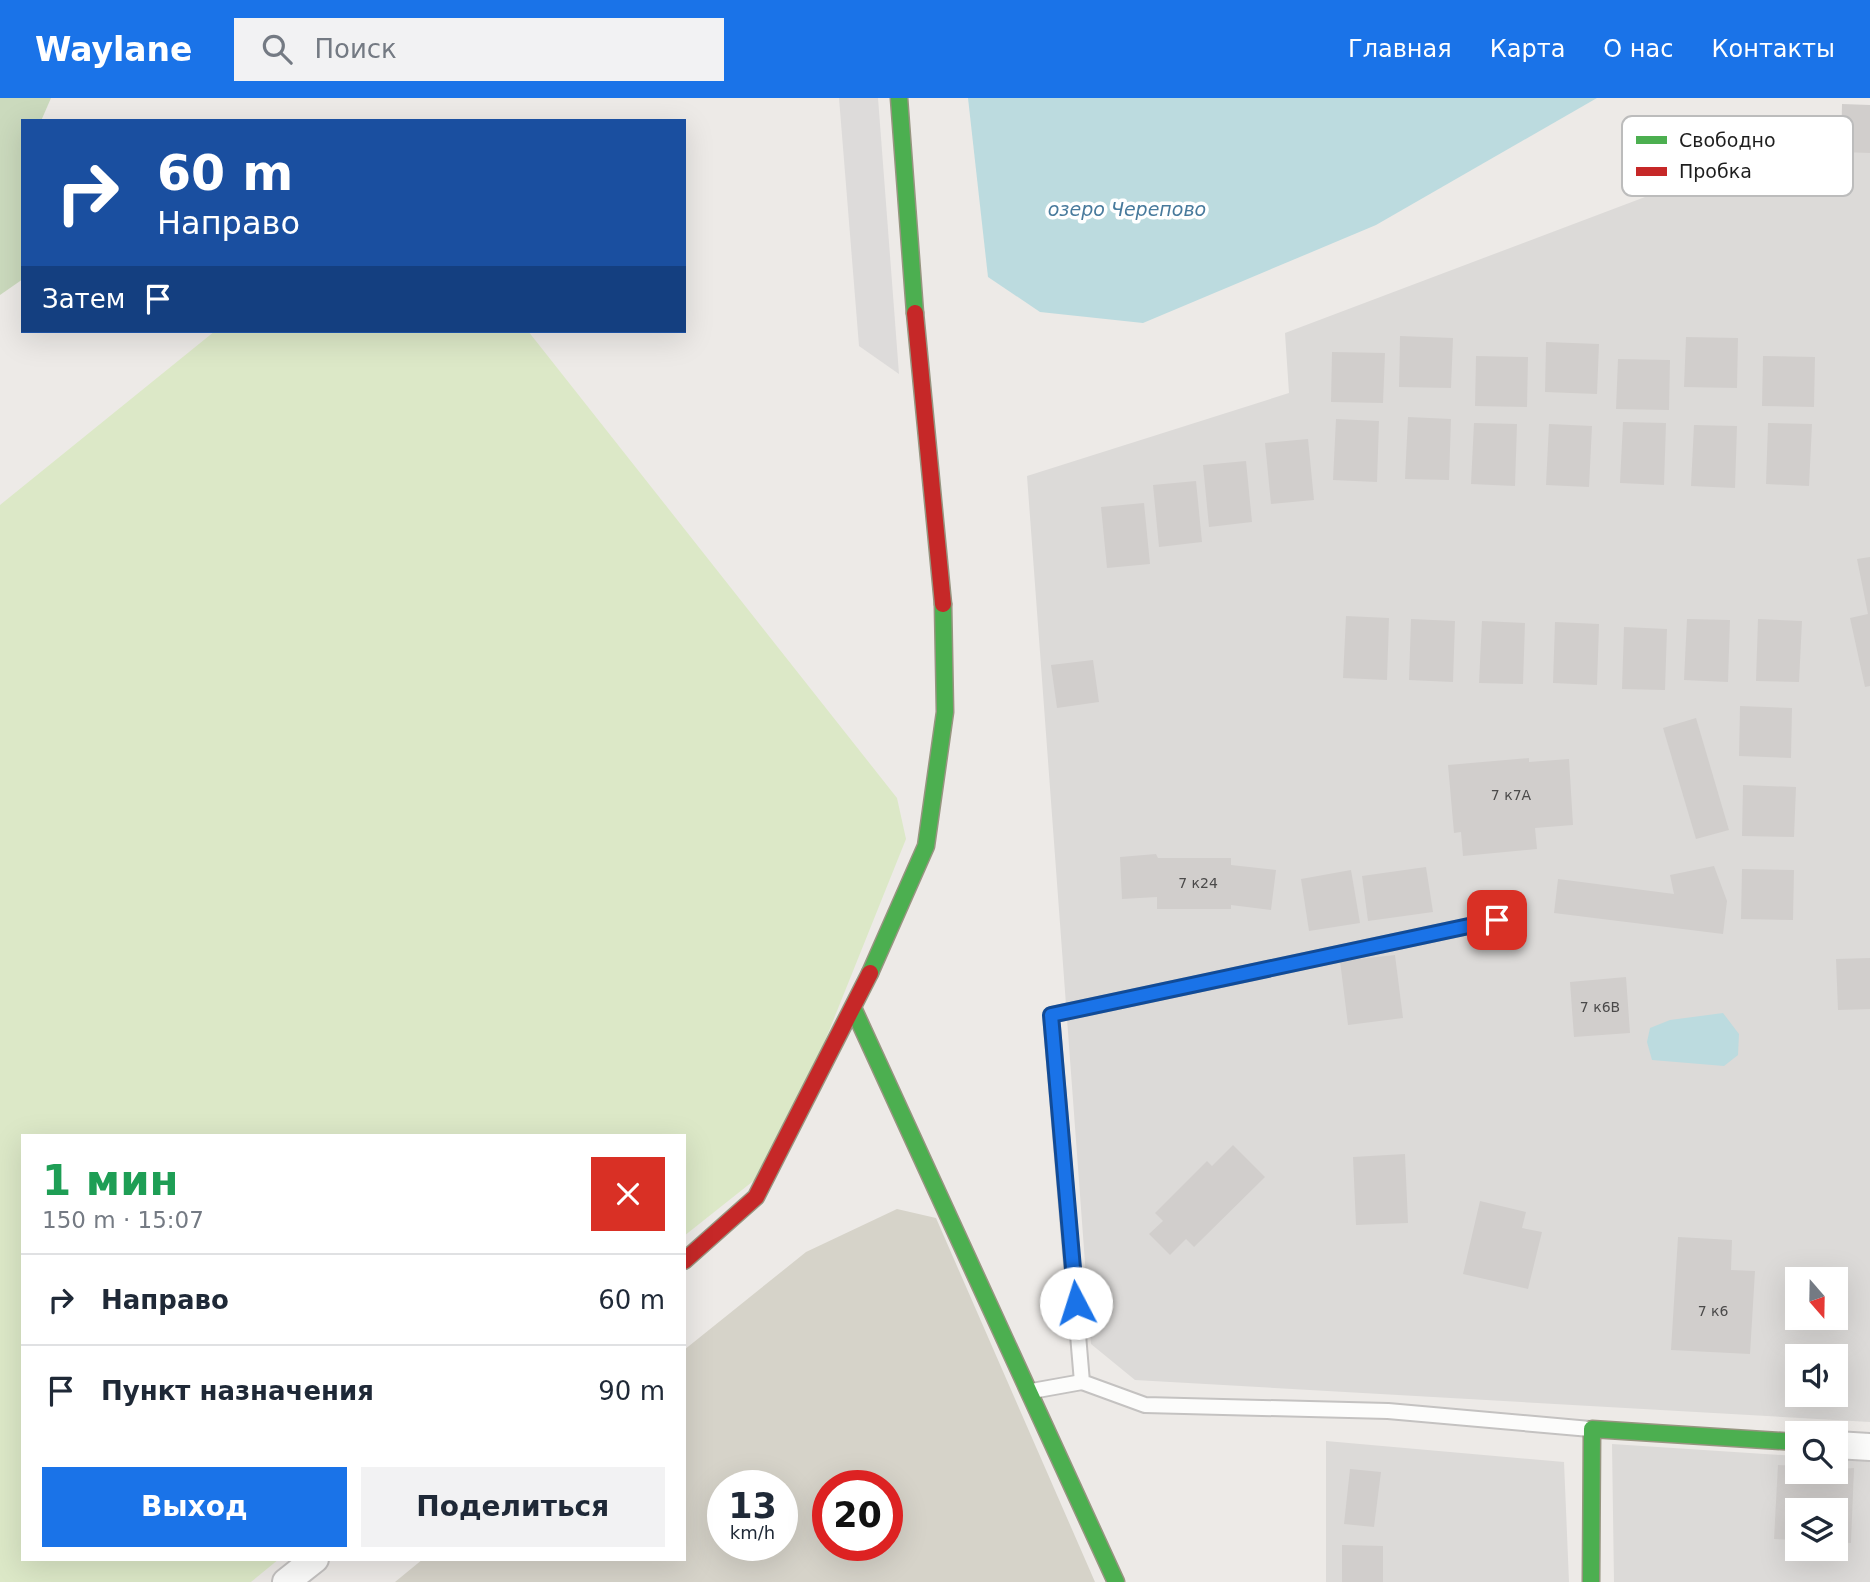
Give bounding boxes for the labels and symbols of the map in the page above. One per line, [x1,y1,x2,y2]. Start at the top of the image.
legend [1622,116,1853,196]
text: Свободно [1679,129,1776,151]
text: Пробка [1679,160,1752,182]
water label: озеро Черепово [1048,198,1206,220]
house number: 7 к7А [1491,787,1532,803]
house number: 7 к24 [1178,875,1218,891]
pin [1467,890,1527,950]
house number: 7 к6В [1580,999,1620,1015]
position arrow [1039,1266,1113,1340]
north arrow [1785,1267,1848,1330]
house number: 7 к6 [1698,1303,1728,1319]
speed limit sign: 20 [812,1470,903,1561]

